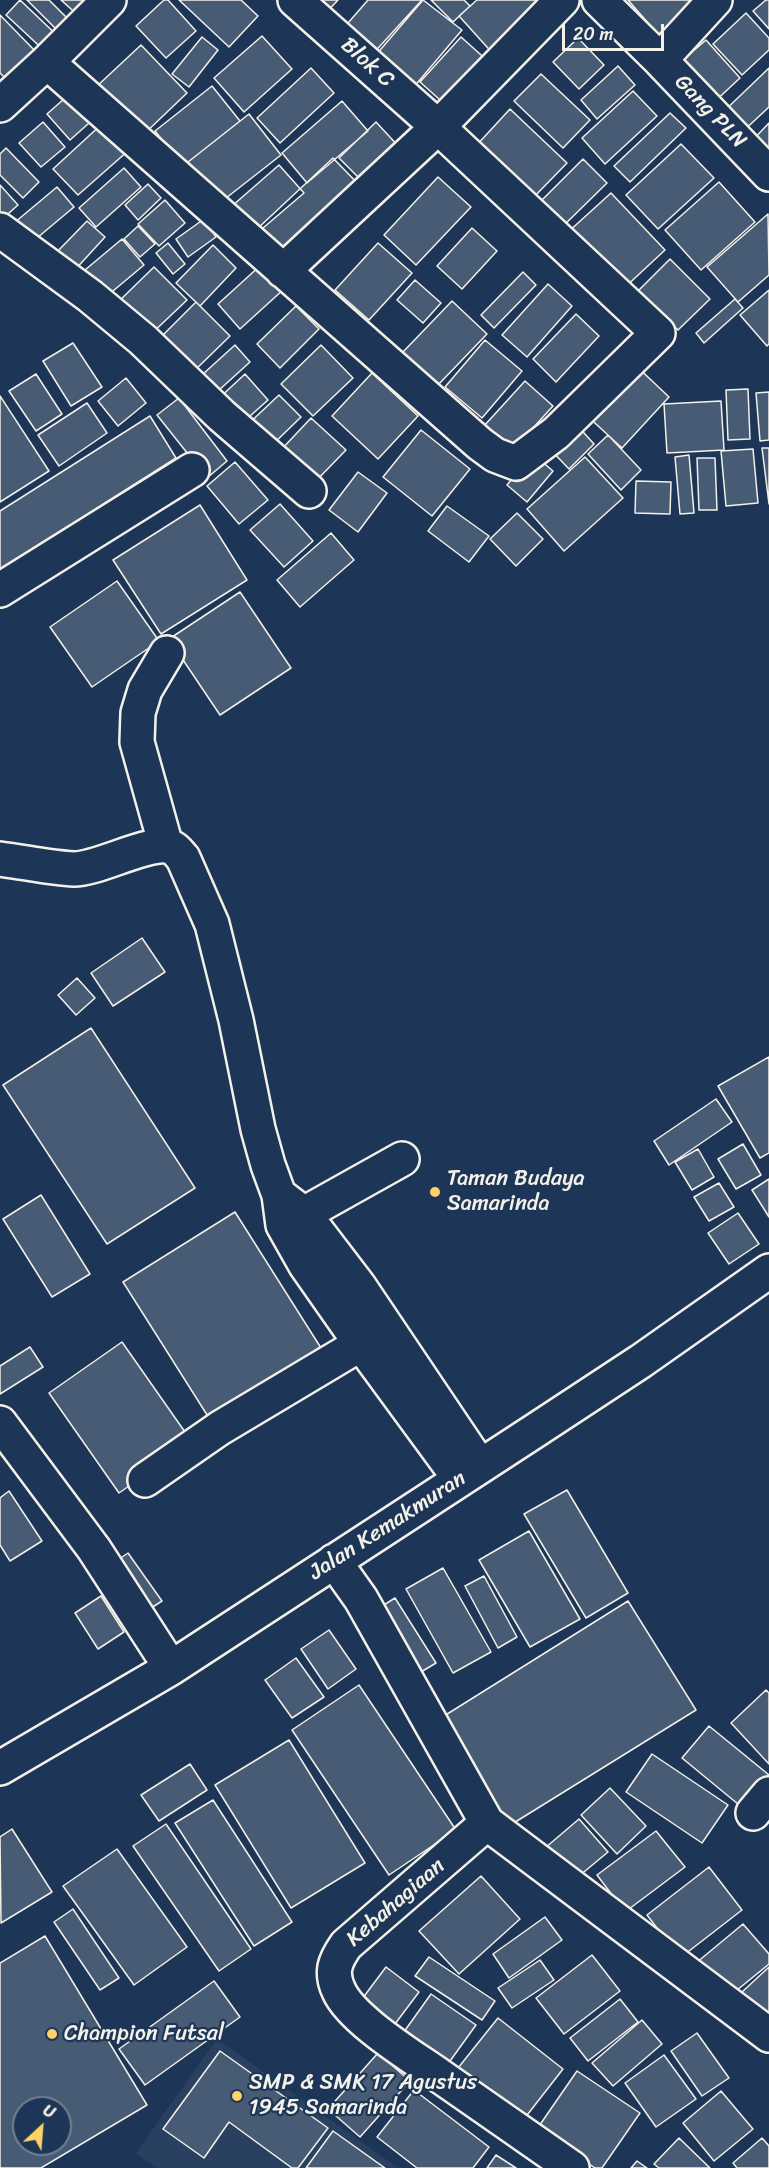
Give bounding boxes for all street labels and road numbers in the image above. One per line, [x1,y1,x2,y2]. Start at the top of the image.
street label: Blok C [335,32,399,94]
street label: Gang PLN [668,70,752,154]
street label: Jalan Kemakmuran [305,1466,471,1586]
street label: Kebahagiaan [341,1853,451,1953]

